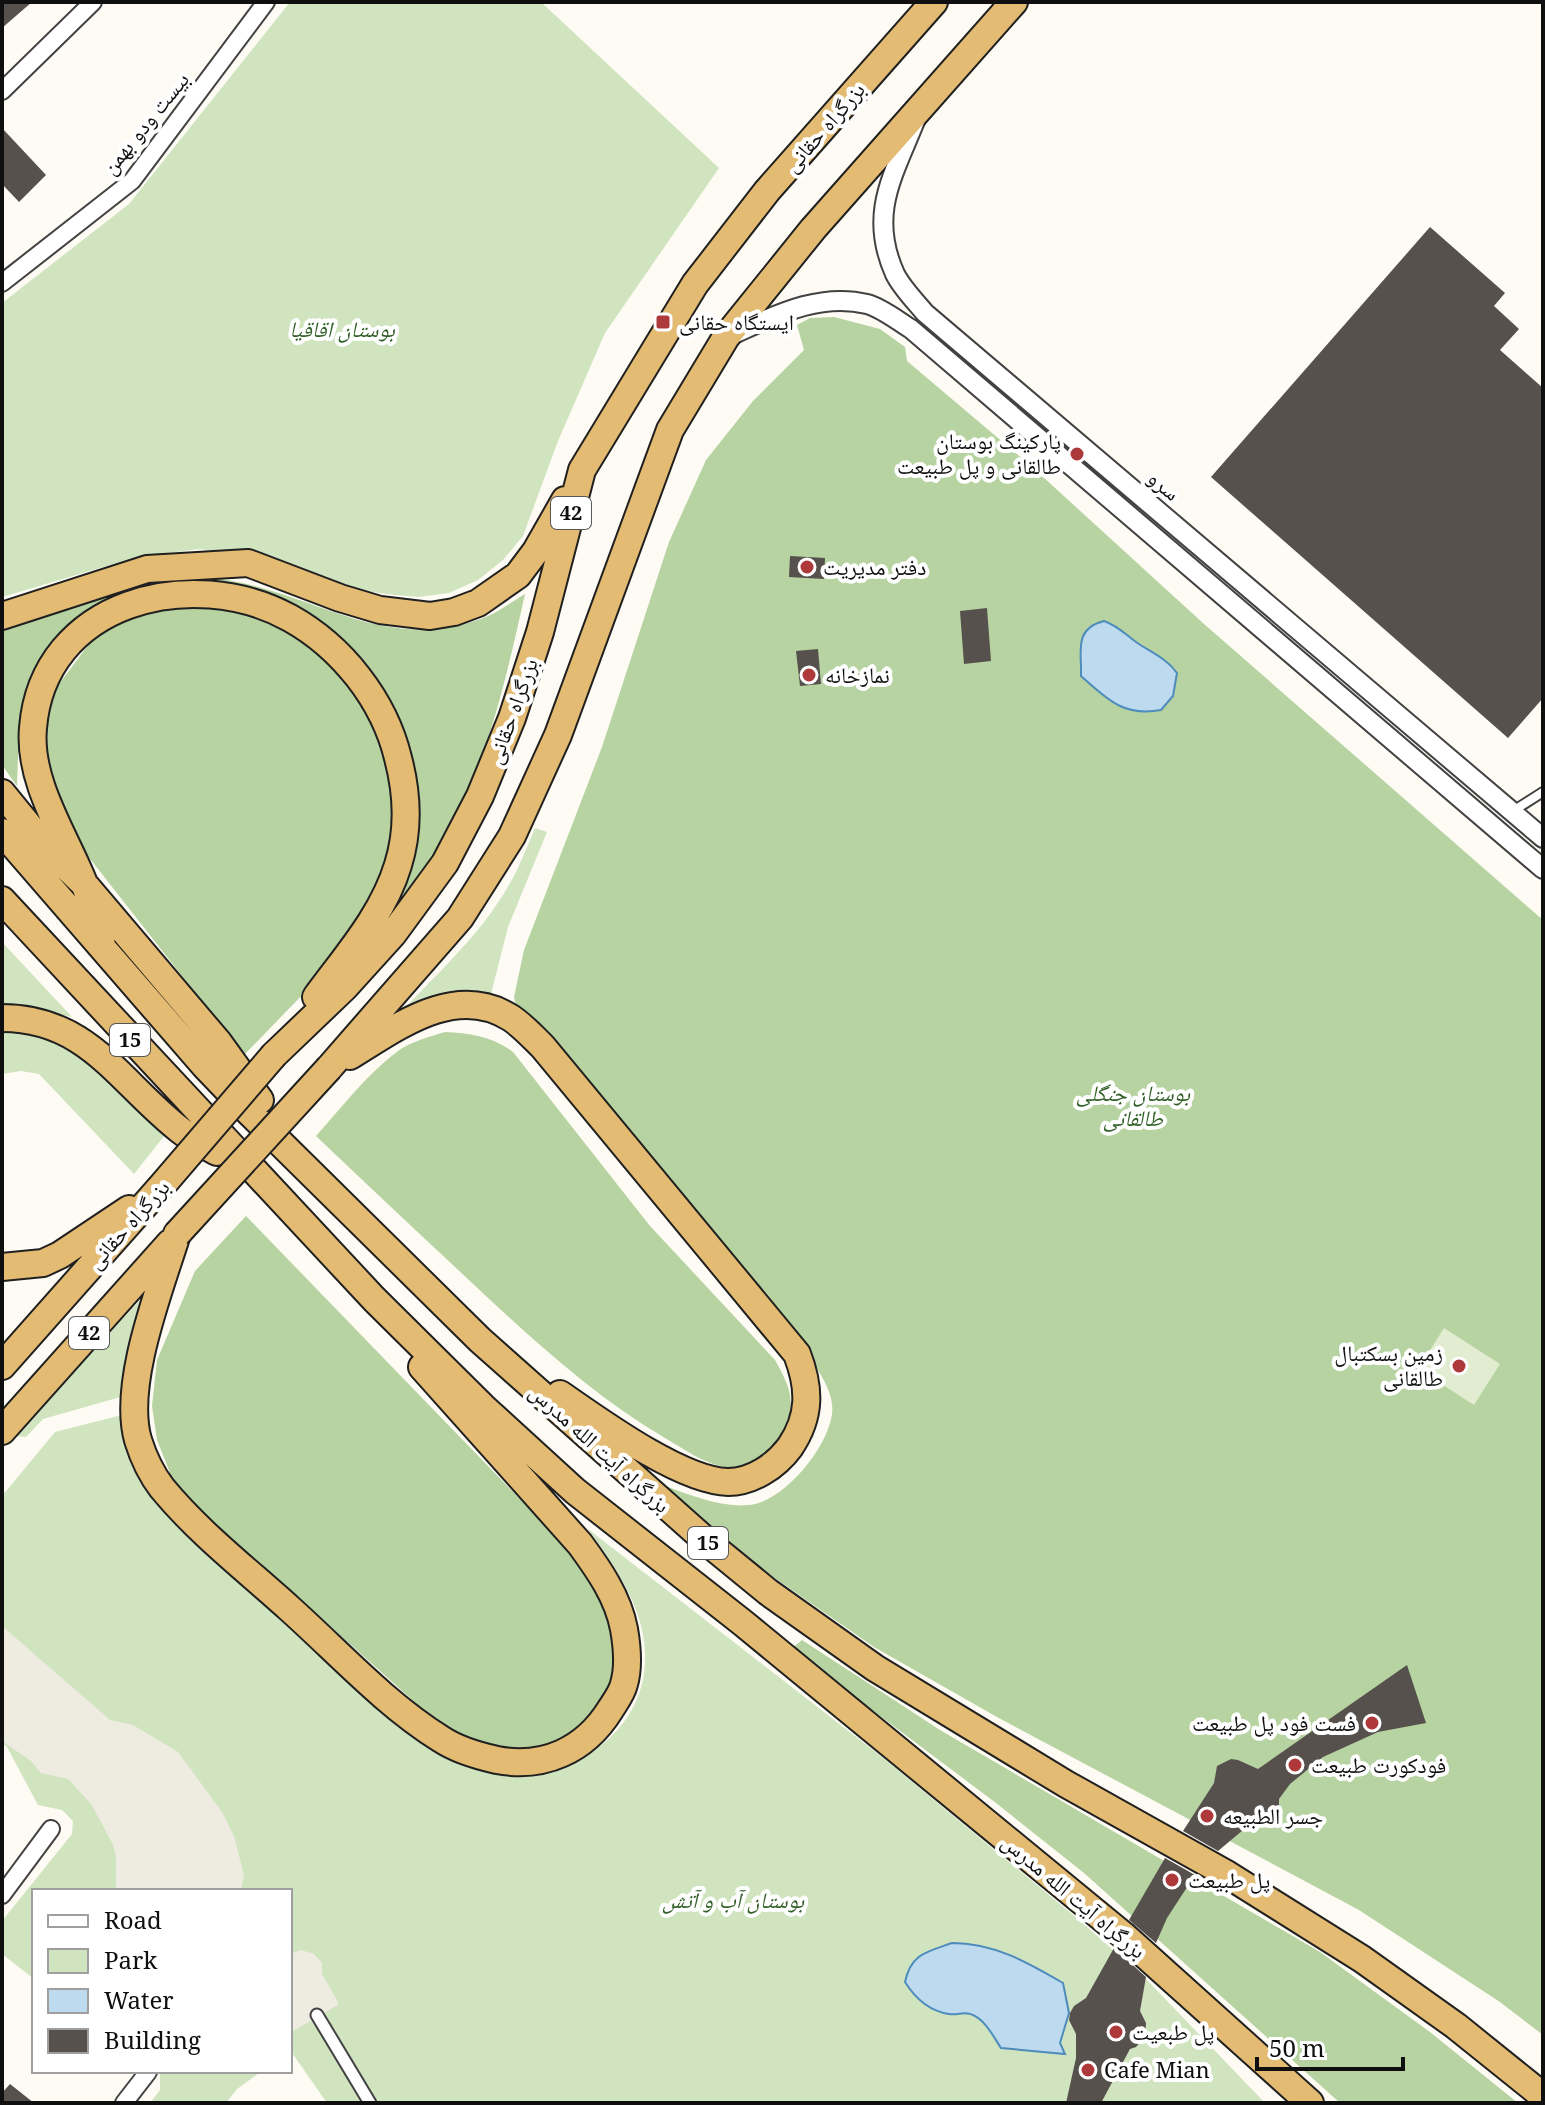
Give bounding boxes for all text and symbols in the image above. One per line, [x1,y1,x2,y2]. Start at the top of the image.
street label: بیست ودو بهمن [94,65,195,180]
street label: بزرگراه حقانی [776,75,871,178]
place label: ایستگاه حقانی [679,306,794,336]
park label: بوستان اقاقیا [289,313,396,343]
marker: ایستگاه حقانی [654,313,672,331]
place label: پارکینگ بوستان طالقانی و پل طبیعت [897,425,1061,480]
marker: پارکینگ بوستان طالقانی و پل طبیعت [1068,445,1086,463]
street label: سرو [1142,462,1187,507]
road number: 42 [551,497,591,529]
place label: دفتر مدیریت [823,551,926,581]
marker: دفتر مدیریت [798,558,816,576]
street label: بزرگراه حقانی [478,654,544,768]
place label: نمازخانه [825,659,890,689]
marker: نمازخانه [800,666,818,684]
road number: 15 [110,1024,150,1056]
park label: بوستان جنگلی طالقانی [1076,1077,1191,1132]
street label: بزرگراه حقانی [79,1172,175,1274]
road number: 42 [69,1317,109,1349]
place label: زمین بسکتبال طالقانی [1334,1337,1443,1392]
marker: زمین بسکتبال طالقانی [1450,1357,1468,1375]
street label: بزرگراه آیت الله مدرس [524,1376,678,1519]
road number: 15 [688,1527,728,1559]
place label: فست فود پل طبیعت [1192,1707,1356,1737]
marker: فست فود پل طبیعت [1363,1714,1381,1732]
place label: فودکورت طبیعت [1311,1749,1446,1779]
marker: فودکورت طبیعت [1286,1756,1304,1774]
place label: جسر الطبيعه [1223,1800,1323,1830]
marker: جسر الطبيعه [1198,1807,1216,1825]
street label: بزرگراه آیت الله مدرس [996,1826,1153,1965]
place label: پل طبیعت [1188,1864,1270,1894]
marker: پل طبیعت [1163,1871,1181,1889]
park label: بوستان آب و آتش [662,1884,805,1914]
legend [32,1889,292,2073]
text: Road [104,1903,162,1936]
text: Park [104,1943,158,1976]
text: Water [104,1983,174,2016]
place label: پل طبعیت [1132,2016,1214,2046]
scale bar [1257,2021,1403,2071]
text: Building [104,2023,201,2056]
marker: پل طبعیت [1107,2023,1125,2041]
text: 50 m [1269,2031,1325,2064]
place label: Cafe Mian [1104,2054,1210,2084]
marker: Cafe Mian [1079,2061,1097,2079]

